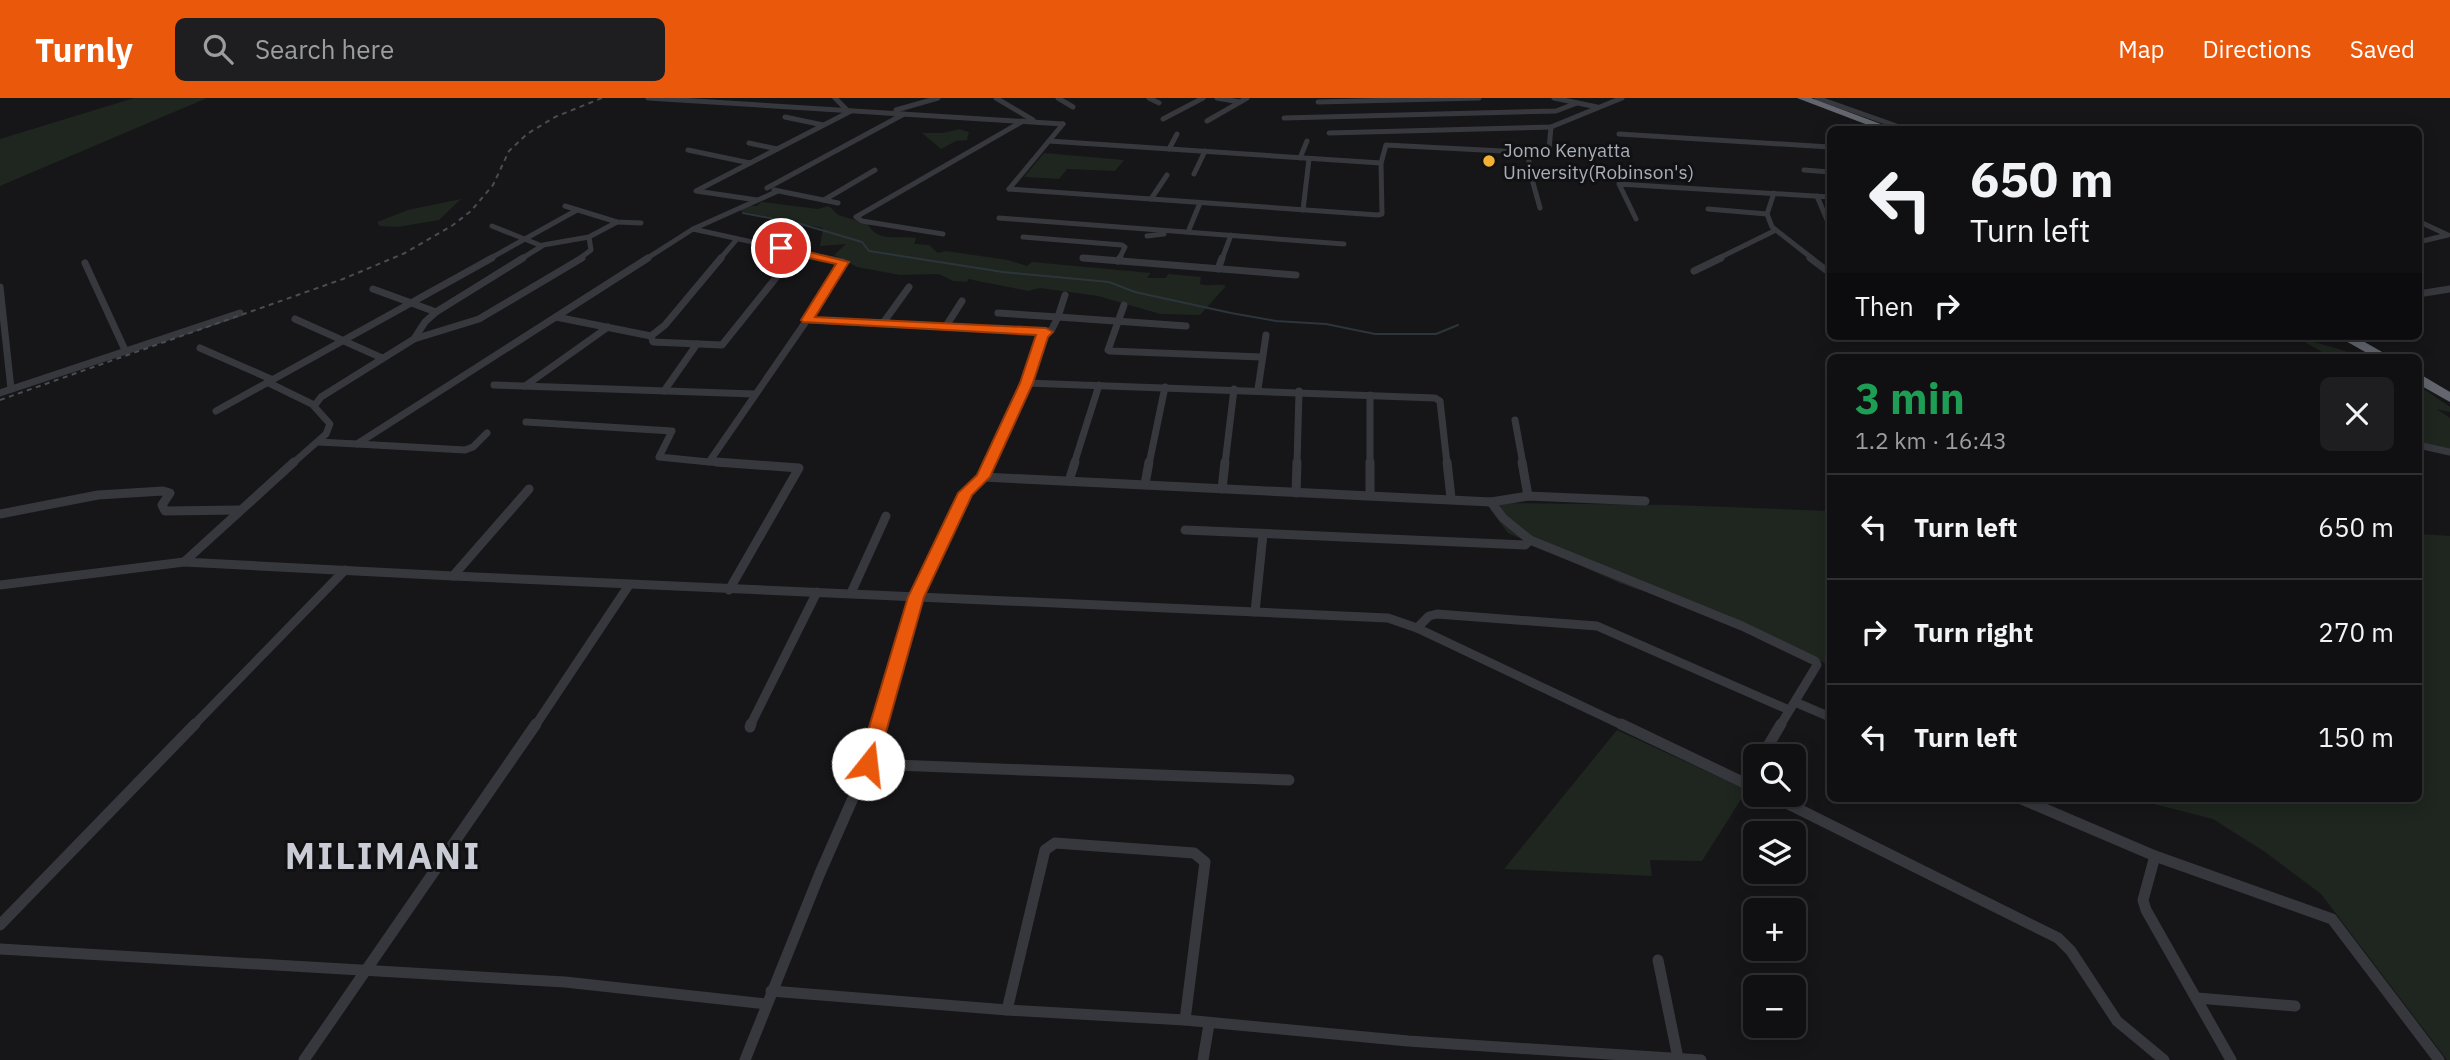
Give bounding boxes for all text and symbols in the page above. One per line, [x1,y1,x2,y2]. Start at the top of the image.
search box [175,18,665,81]
text: Turnly [35,28,133,71]
icon: search [199,30,237,68]
text: Search here [255,32,394,66]
text: Map [2118,33,2164,65]
text: Directions [2202,33,2312,65]
text: Saved [2350,33,2415,65]
place label: Jomo Kenyatta University(Robinson's) [1503,138,1694,184]
text: 650 m [1970,147,2114,210]
marker: Jomo Kenyatta University(Robinson's) [1481,153,1497,169]
icon: left [1855,154,1946,245]
text: Turn left [1970,209,2090,251]
pin [751,218,811,278]
icon: arrive [762,229,800,267]
icon: right [1928,287,1966,325]
text: Then [1855,289,1914,323]
text: 3 min [1855,371,1965,426]
button: close [2320,377,2394,451]
text: 1.2 km · 16:43 [1855,425,2007,455]
icon: left [1855,508,1893,546]
text: Turn left [1914,510,2017,544]
text: 650 m [2318,510,2394,544]
icon: right [1855,613,1893,651]
text: Turn right [1914,615,2033,649]
text: 270 m [2318,615,2394,649]
icon: left [1855,718,1893,756]
text: Turn left [1914,720,2017,754]
text: 150 m [2318,720,2394,754]
position arrow [831,727,905,801]
map controls [1743,744,1806,1038]
button: search [1743,744,1806,807]
button: layers [1743,821,1806,884]
district label: MILIMANI [285,831,481,879]
button: + [1743,898,1806,961]
button: − [1743,975,1806,1038]

